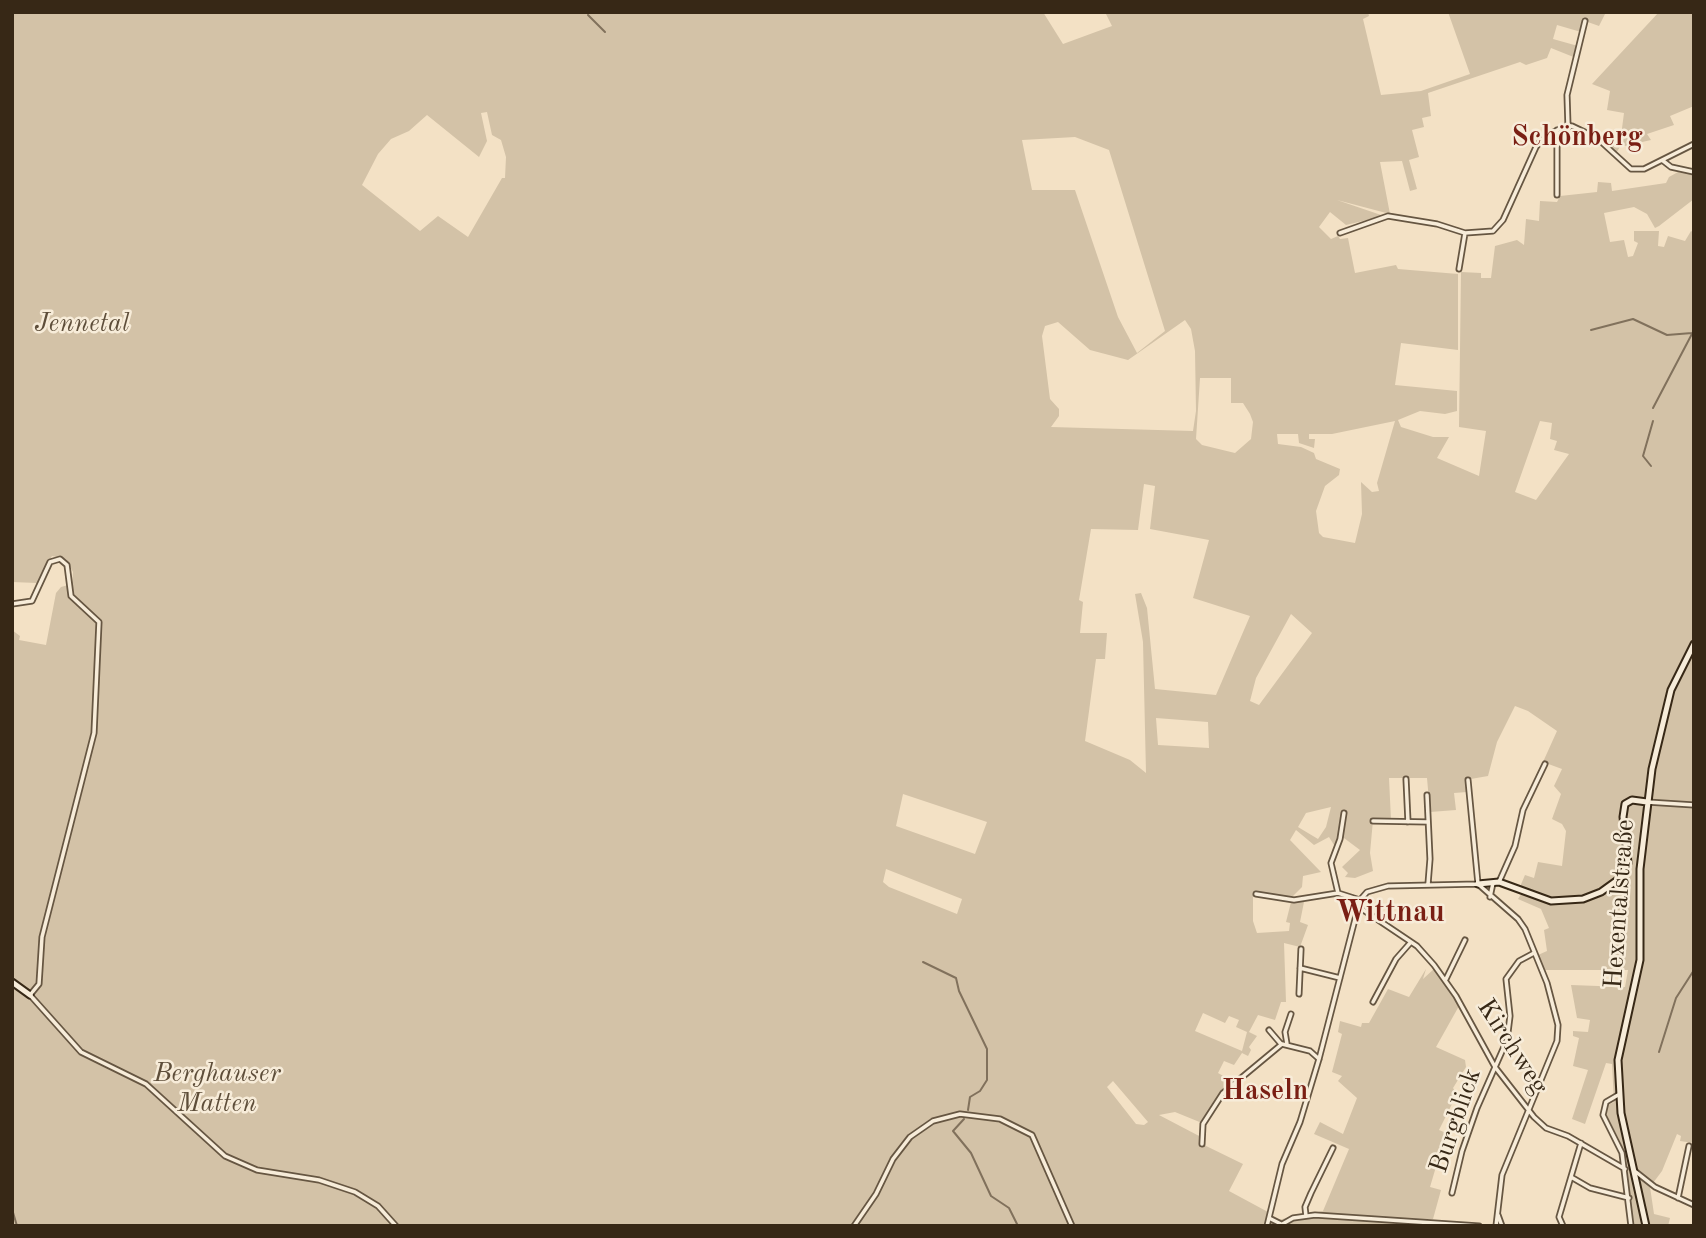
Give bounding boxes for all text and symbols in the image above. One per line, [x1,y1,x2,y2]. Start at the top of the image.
district label: Schönberg [1511,121,1643,155]
park label: Jennetal [35,308,129,340]
street label: Hexentalstraße [1599,818,1641,990]
district label: Wittnau [1335,895,1445,931]
street label: Kirchweg [1470,993,1554,1101]
park label: Berghauser Matten [153,1058,281,1120]
street label: Burgblick [1424,1065,1488,1177]
district label: Haseln [1222,1075,1308,1109]

